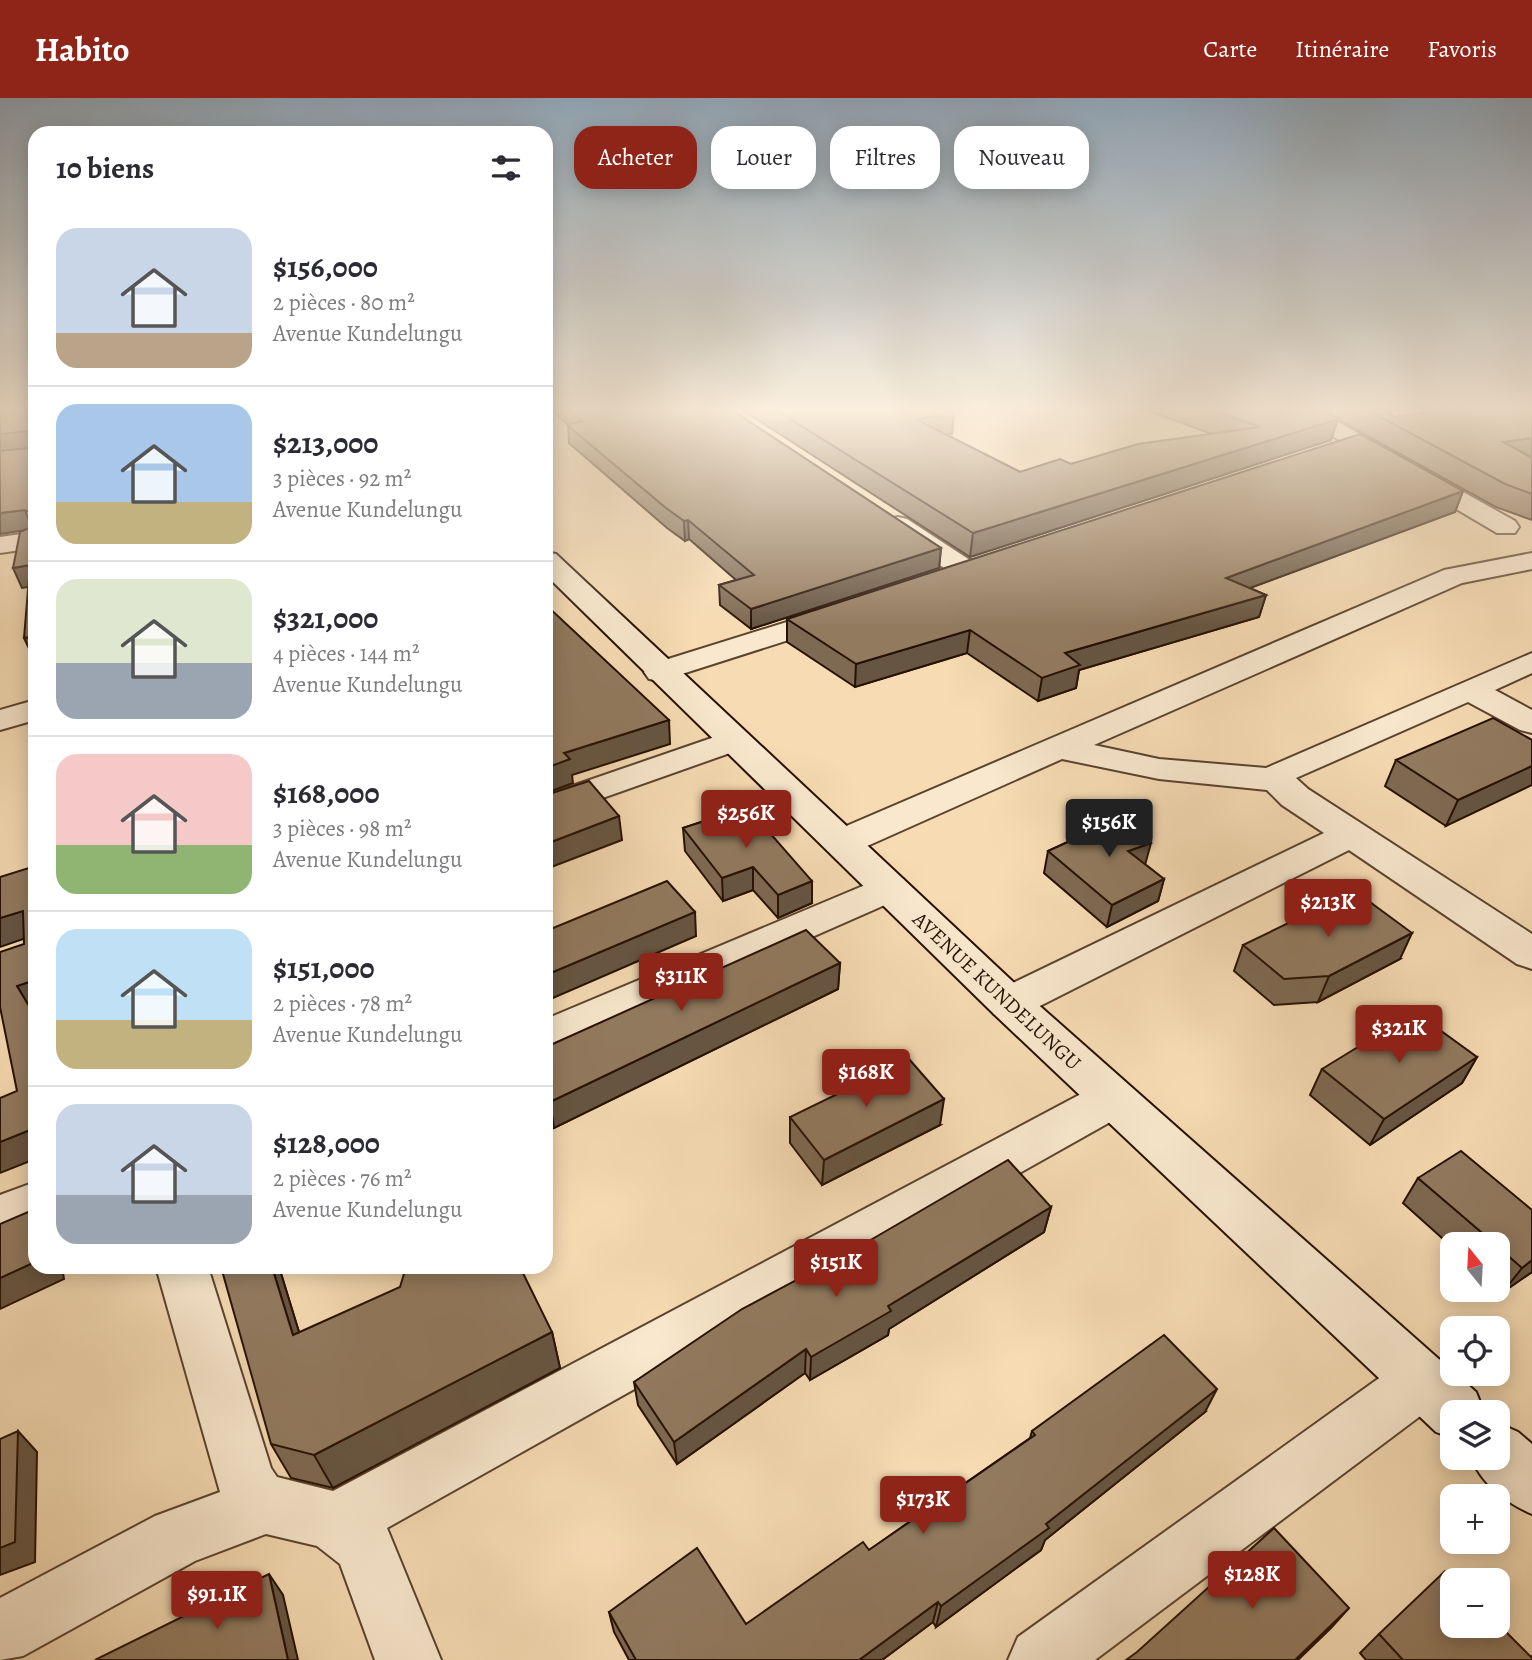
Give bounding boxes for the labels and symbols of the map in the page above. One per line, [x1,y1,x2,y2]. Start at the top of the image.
pin: $256K [697,790,795,850]
pin: $156K [1060,800,1158,859]
pin: $213K [1279,880,1377,939]
street label: AVENUE KUNDELUNGU [906,905,1087,1076]
pin: $311K [632,954,730,1013]
pin: $321K [1350,1006,1448,1065]
pin: $168K [817,1049,915,1109]
north arrow [1440,1232,1510,1302]
pin: $151K [787,1240,885,1299]
pin: $173K [874,1476,972,1536]
pin: $128K [1203,1552,1301,1611]
pin: $91.1K [160,1572,274,1631]

